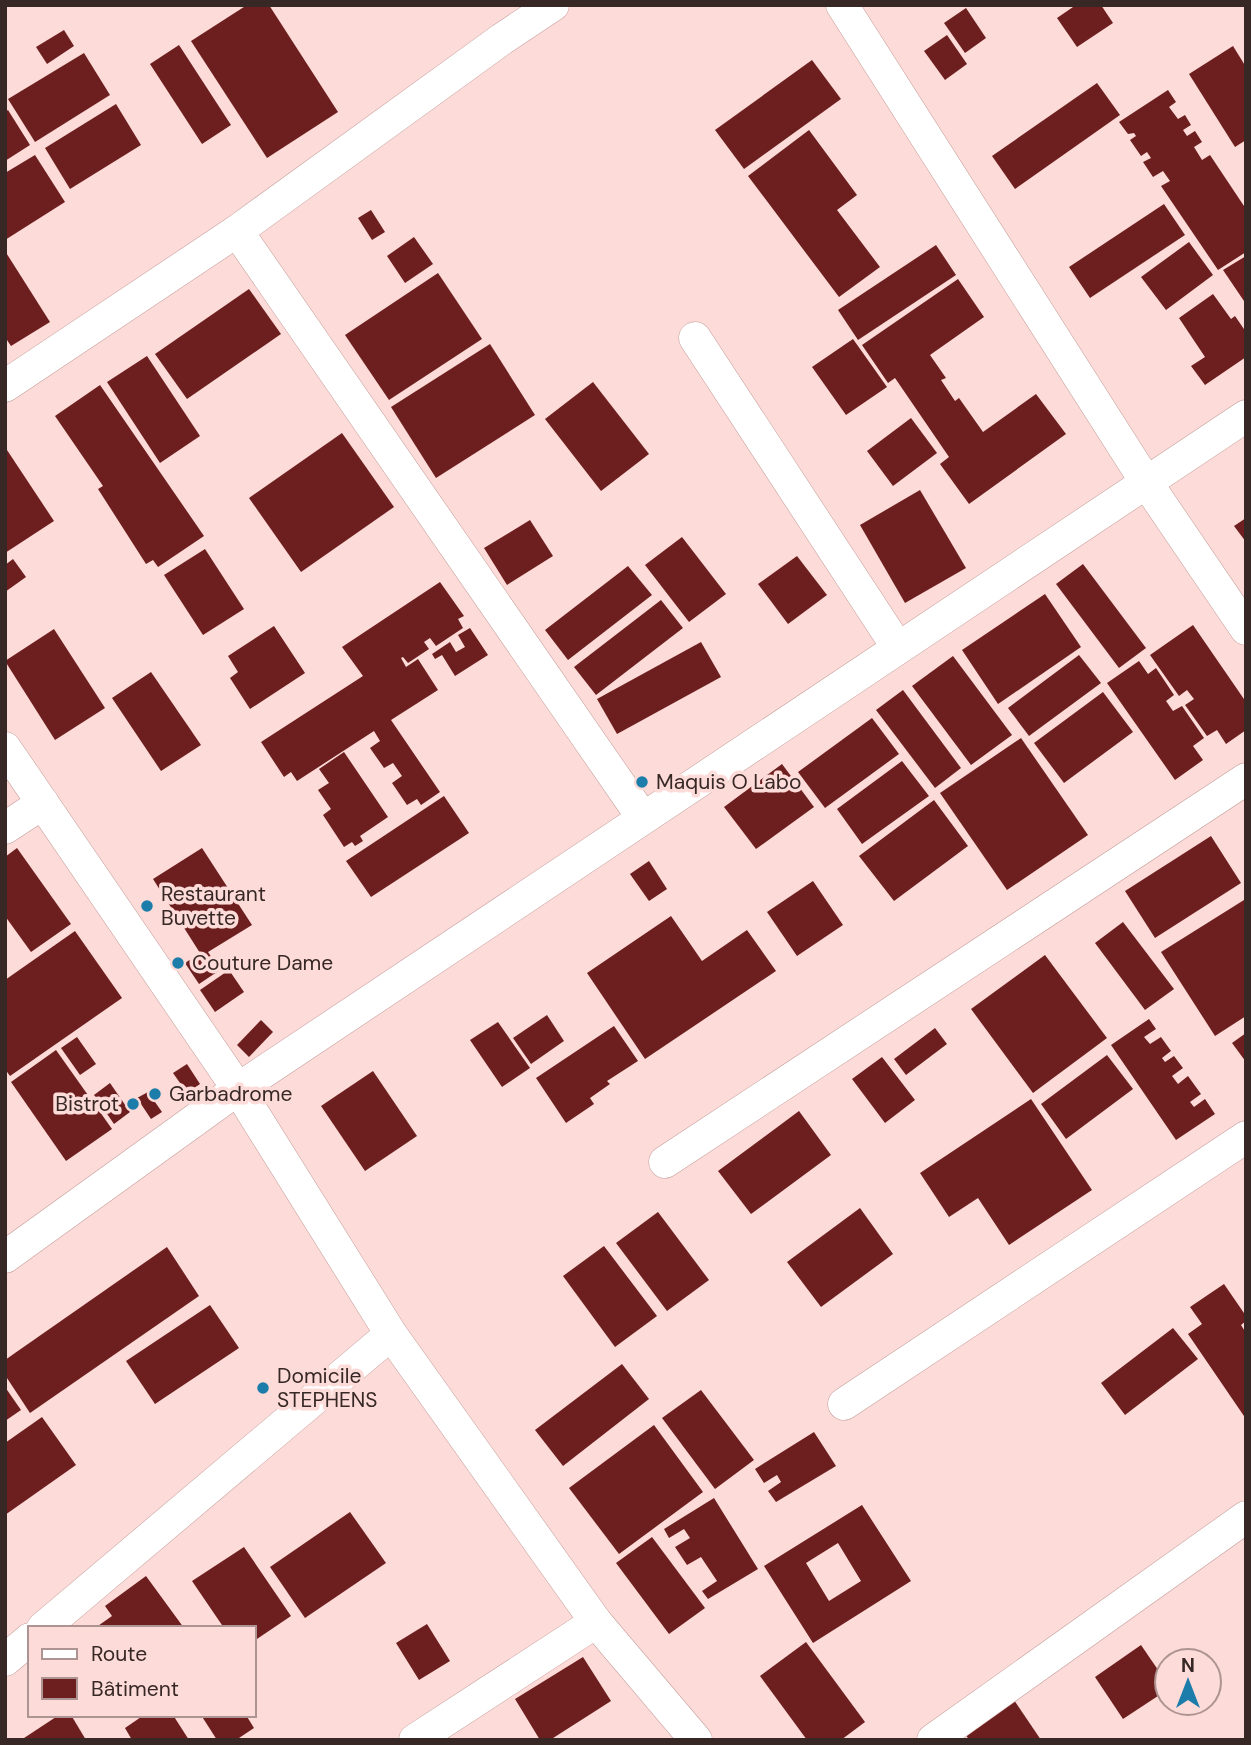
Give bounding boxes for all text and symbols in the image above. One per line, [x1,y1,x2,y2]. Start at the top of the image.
place label: Maquis O Labo [656,768,801,796]
marker: Maquis O Labo [634,774,650,790]
place label: Restaurant Buvette [161,880,266,932]
marker: Restaurant Buvette [139,898,155,914]
place label: Couture Dame [192,949,333,977]
marker: Couture Dame [170,955,186,971]
place label: Garbadrome [169,1080,292,1108]
marker: Garbadrome [147,1086,163,1102]
place label: Bistrot [55,1090,119,1118]
marker: Bistrot [125,1096,141,1112]
place label: Domicile STEPHENS [277,1362,378,1414]
marker: Domicile STEPHENS [255,1380,271,1396]
legend [28,1626,256,1717]
text: Route [91,1640,147,1668]
north arrow [1153,1647,1223,1717]
text: N [1181,1653,1195,1678]
text: Bâtiment [91,1675,179,1703]

